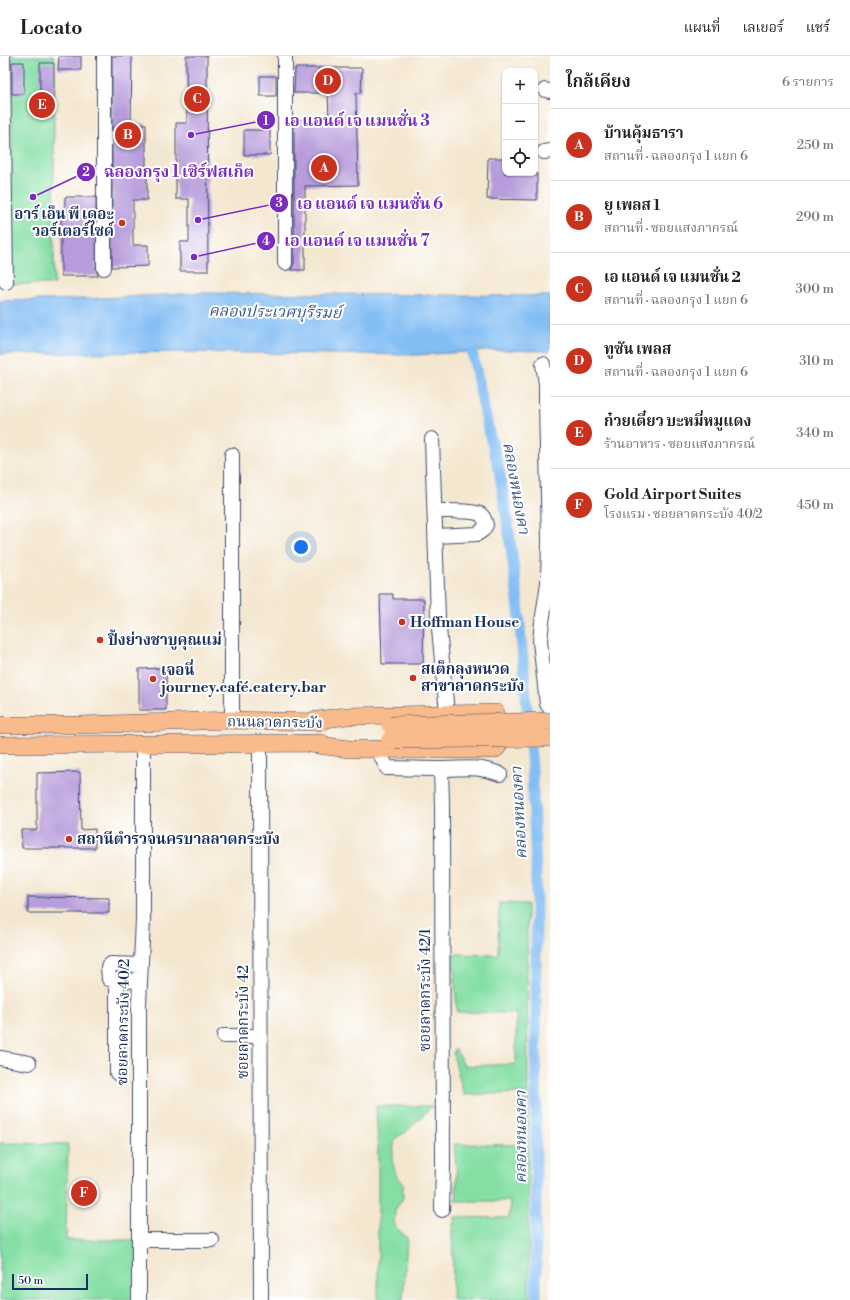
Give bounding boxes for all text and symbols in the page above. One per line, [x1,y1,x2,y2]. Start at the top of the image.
text: Locato [20,16,82,40]
text: แผนที่ [684,19,720,37]
text: เลเยอร์ [742,19,784,37]
text: แชร์ [806,19,830,37]
pin: D [315,66,341,96]
map controls [502,68,538,176]
button: + [502,68,538,104]
text: ใกล้เคียง [566,71,631,93]
text: 6 รายการ [782,74,834,90]
pin: C [184,84,210,114]
pin: E [29,90,55,120]
button: − [502,104,538,140]
callout: เอ แอนด์ เจ แมนชั่น 3 [256,106,437,134]
text: เอ แอนด์ เจ แมนชั่น 3 [284,109,430,131]
text: 1 [263,114,269,129]
pin: B [115,120,141,150]
text: บ้านคุ้มธารา [604,124,684,143]
text: A [574,137,584,153]
text: 250 m [797,137,834,153]
button: locate [502,140,538,176]
text: สถานที่ · ฉลองกรุง 1 แยก 6 [604,148,748,164]
pin: A [311,153,337,183]
callout: ฉลองกรุง 1 เซิร์ฟสเก็ต [76,158,262,186]
text: ฉลองกรุง 1 เซิร์ฟสเก็ต [104,162,254,183]
text: 2 [82,165,90,180]
callout: เอ แอนด์ เจ แมนชั่น 6 [269,189,452,217]
text: เอ แอนด์ เจ แมนชั่น 6 [297,192,443,214]
text: 3 [275,196,283,211]
text: ยู เพลส 1 [604,196,661,215]
place label: อาร์ เอ็น พี เดอะ วอร์เตอร์ไซด์ [14,204,115,241]
text: B [574,209,584,225]
text: 290 m [796,209,834,225]
marker: อาร์ เอ็น พี เดอะ วอร์เตอร์ไซด์ [117,218,127,228]
text: สถานที่ · ซอยแสงภากรณ์ [604,220,738,236]
callout: เอ แอนด์ เจ แมนชั่น 7 [256,227,438,255]
text: เอ แอนด์ เจ แมนชั่น 7 [284,229,430,251]
text: 4 [262,234,270,249]
text: เอ แอนด์ เจ แมนชั่น 2 [604,268,741,287]
text: C [574,281,584,297]
text: 300 m [796,281,834,297]
text: สถานที่ · ฉลองกรุง 1 แยก 6 [604,292,748,308]
water label: คลองประเวศบุรีรมย์ [208,301,345,323]
text: ทูซัน เพลส [604,340,671,359]
text: D [574,353,584,369]
text: 310 m [799,353,834,369]
text: สถานที่ · ฉลองกรุง 1 แยก 6 [604,364,748,380]
text: ก๋วยเตี๋ยว บะหมี่หมูแดง [604,412,751,431]
text: E [574,425,584,441]
text: 340 m [796,425,834,441]
text: ร้านอาหาร · ซอยแสงภากรณ์ [604,436,755,452]
water label: คลองหนองคา [498,441,534,537]
text: Gold Airport Suites [604,485,741,504]
text: F [574,497,584,513]
text: 450 m [796,497,834,513]
text: โรงแรม · ซอยลาดกระบัง 40/2 [604,506,763,522]
your location [291,537,311,557]
place label: Hoffman House [410,613,519,632]
marker: Hoffman House [397,617,407,627]
place label: ปิ้งย่างชาบูคุณแม่ [107,629,222,651]
marker: ปิ้งย่างชาบูคุณแม่ [95,635,105,645]
place label: เจอนี่ journey.café.eatery.bar [159,659,327,697]
place label: สเต็กลุงหนวด สาขาลาดกระบัง [421,660,525,696]
marker: สเต็กลุงหนวด สาขาลาดกระบัง [408,673,418,683]
marker: เจอนี่ journey.café.eatery.bar [148,674,158,684]
street label: ถนนลาดกระบัง [227,712,323,733]
water label: คลองหนองคา [507,765,531,860]
place label: สถานีตำรวจนครบาลลาดกระบัง [77,830,280,849]
marker: สถานีตำรวจนครบาลลาดกระบัง [64,834,74,844]
street label: ซอยลาดกระบัง 42/1 [416,928,435,1052]
street label: ซอยลาดกระบัง 40/2 [113,958,134,1086]
street label: ซอยลาดกระบัง 42 [234,965,253,1079]
water label: คลองหนองคา [511,1089,531,1183]
pin: F [71,1178,97,1208]
scale bar [12,1272,88,1291]
text: 50 m [18,1274,43,1288]

